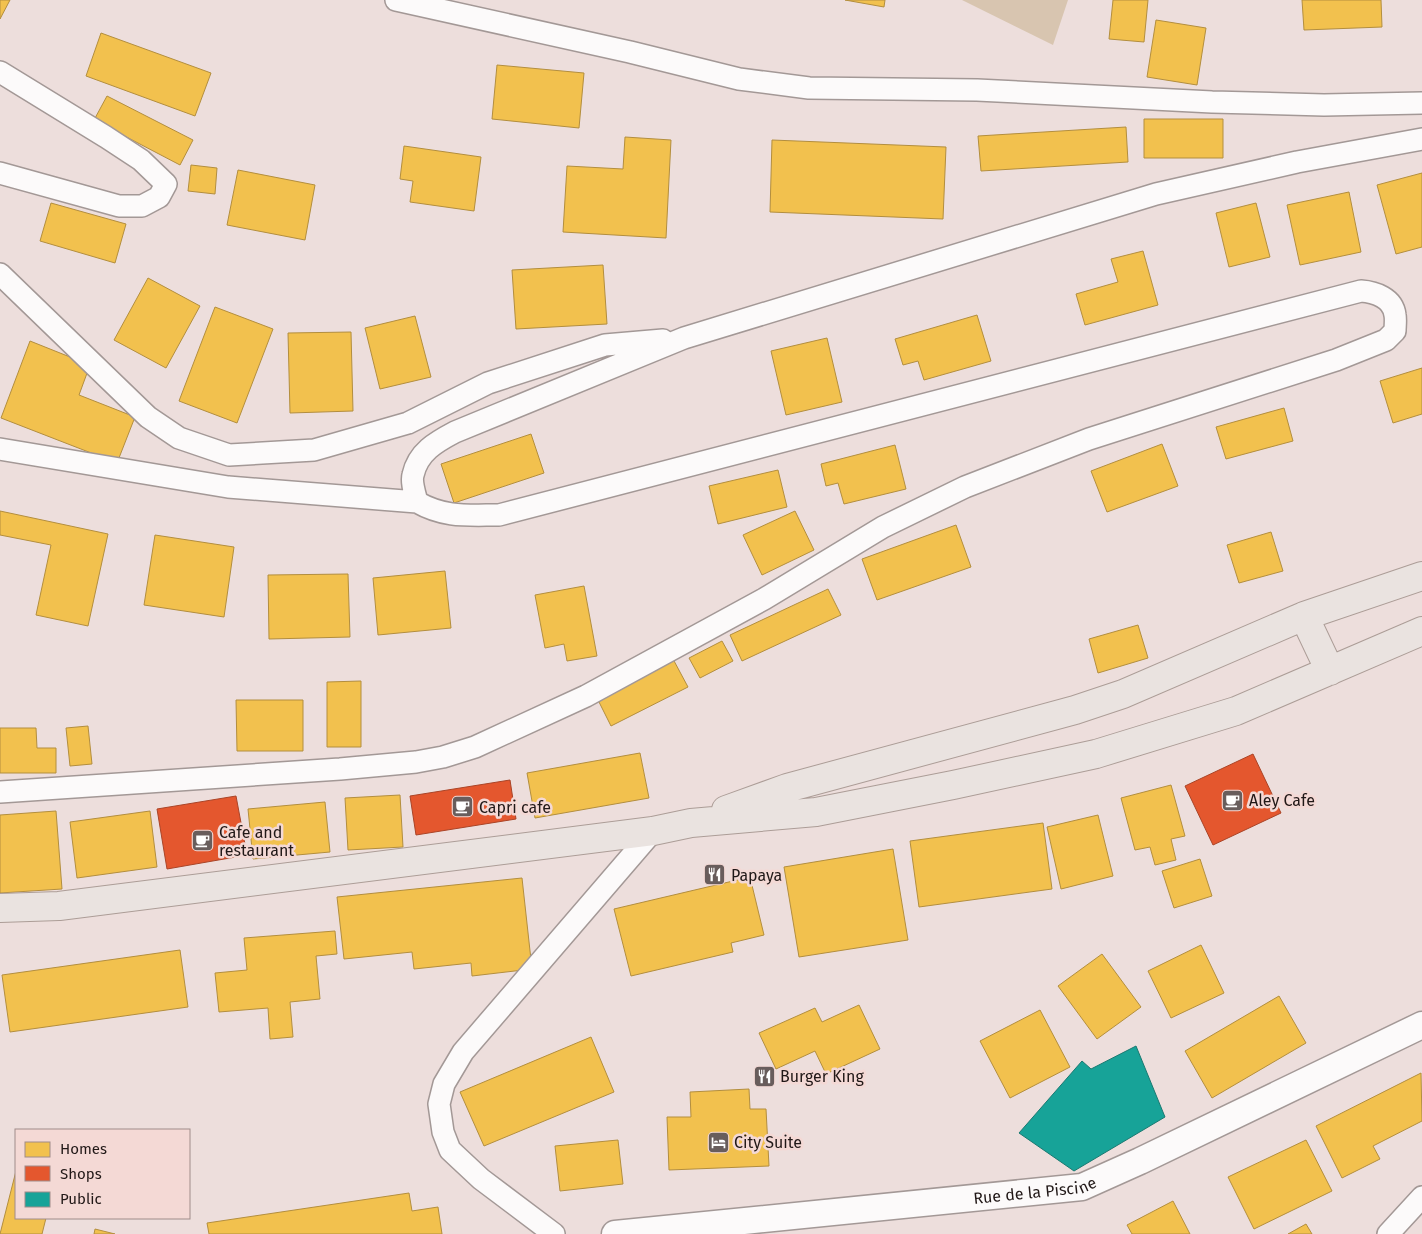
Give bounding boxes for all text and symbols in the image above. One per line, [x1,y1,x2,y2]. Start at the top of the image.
cafe icon: Aley Cafe [1221,788,1245,812]
place label: Aley Cafe [1249,791,1315,810]
cafe icon: Capri cafe [451,795,475,819]
place label: Capri cafe [479,798,551,817]
place label: Cafe and restaurant [219,823,294,860]
cafe icon: Cafe and restaurant [191,829,215,853]
restaurant icon: Papaya [703,863,727,887]
place label: Papaya [731,866,782,885]
restaurant icon: Burger King [752,1064,776,1088]
place label: Burger King [780,1067,864,1086]
legend [15,1129,190,1219]
hotel icon: City Suite [706,1130,730,1154]
place label: City Suite [734,1133,802,1152]
text: Homes [60,1140,107,1158]
text: Shops [60,1165,102,1183]
street label: Rue de la Piscine [972,1172,1099,1207]
text: Public [60,1190,102,1208]

